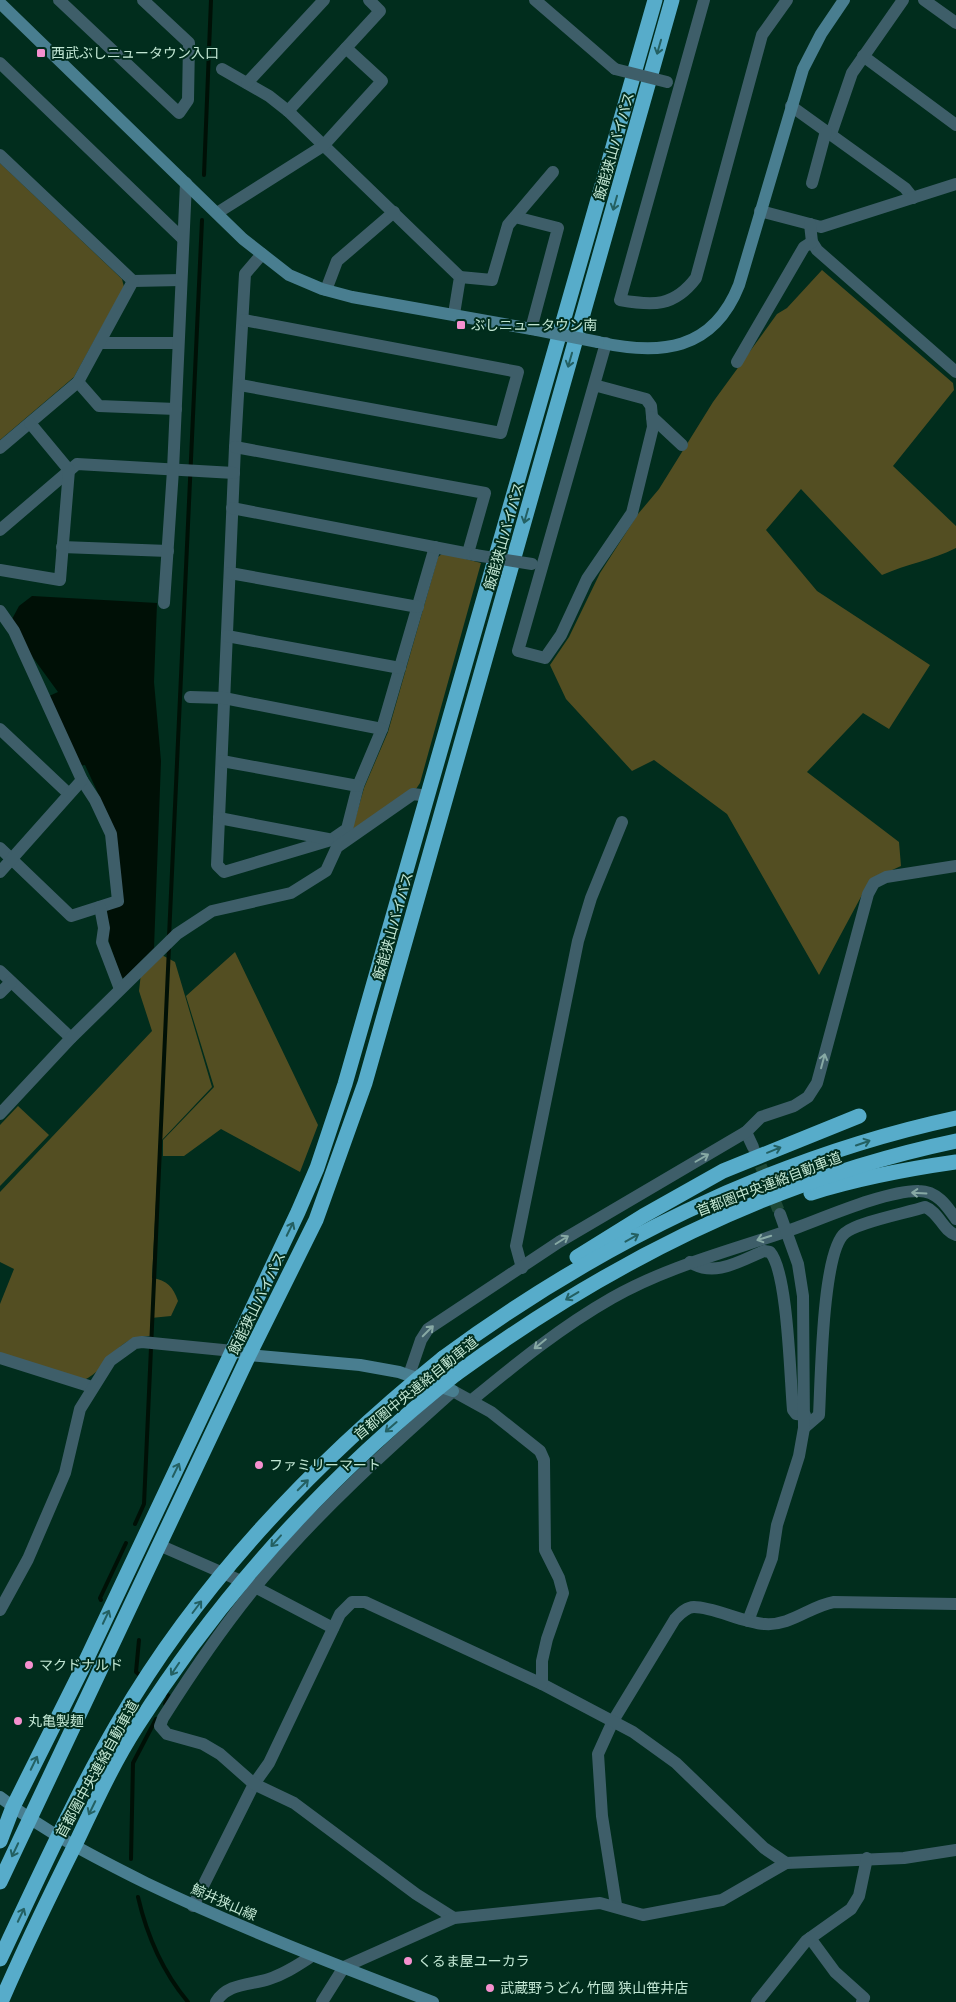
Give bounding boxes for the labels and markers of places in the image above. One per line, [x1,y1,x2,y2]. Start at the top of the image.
place label: 西武ぶしニュータウン入口 [51,45,219,62]
marker: 西武ぶしニュータウン入口 [35,47,47,59]
place label: ぶしニュータウン南 [471,317,597,334]
marker: ぶしニュータウン南 [455,319,467,331]
place label: ファミリーマート [269,1457,381,1474]
marker: ファミリーマート [253,1459,265,1471]
place label: マクドナルド [39,1657,123,1674]
marker: マクドナルド [23,1659,35,1671]
place label: 丸亀製麺 [28,1713,84,1730]
marker: 丸亀製麺 [12,1715,24,1727]
place label: くるま屋ユーカラ [418,1953,530,1970]
marker: くるま屋ユーカラ [402,1955,414,1967]
place label: 武蔵野うどん 竹國 狭山笹井店 [500,1980,688,1997]
marker: 武蔵野うどん 竹國 狭山笹井店 [484,1982,496,1994]

